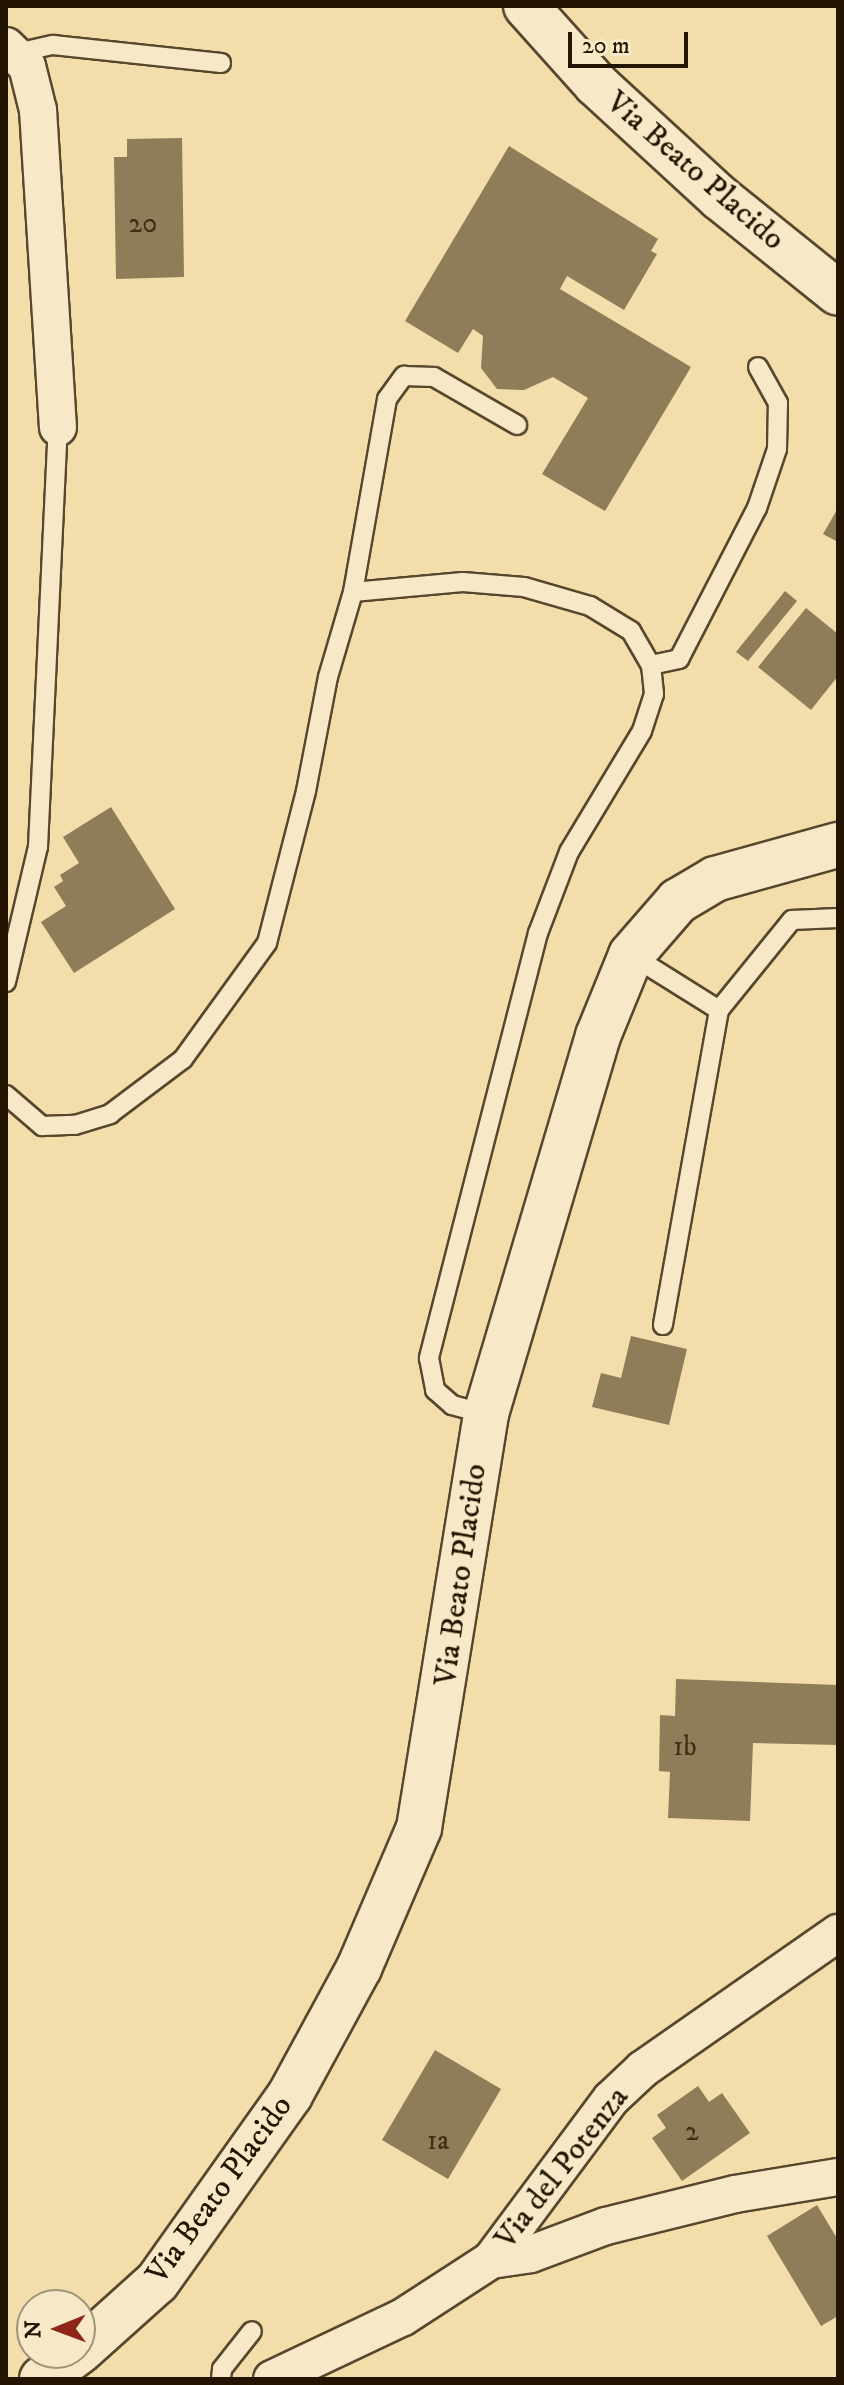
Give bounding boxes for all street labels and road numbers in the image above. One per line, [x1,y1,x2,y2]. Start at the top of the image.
street label: Via Beato Placido [598,83,792,259]
street label: Via Beato Placido [426,1462,496,1688]
street label: Via del Potenza [487,2079,637,2257]
street label: Via Beato Placido [139,2088,301,2292]

